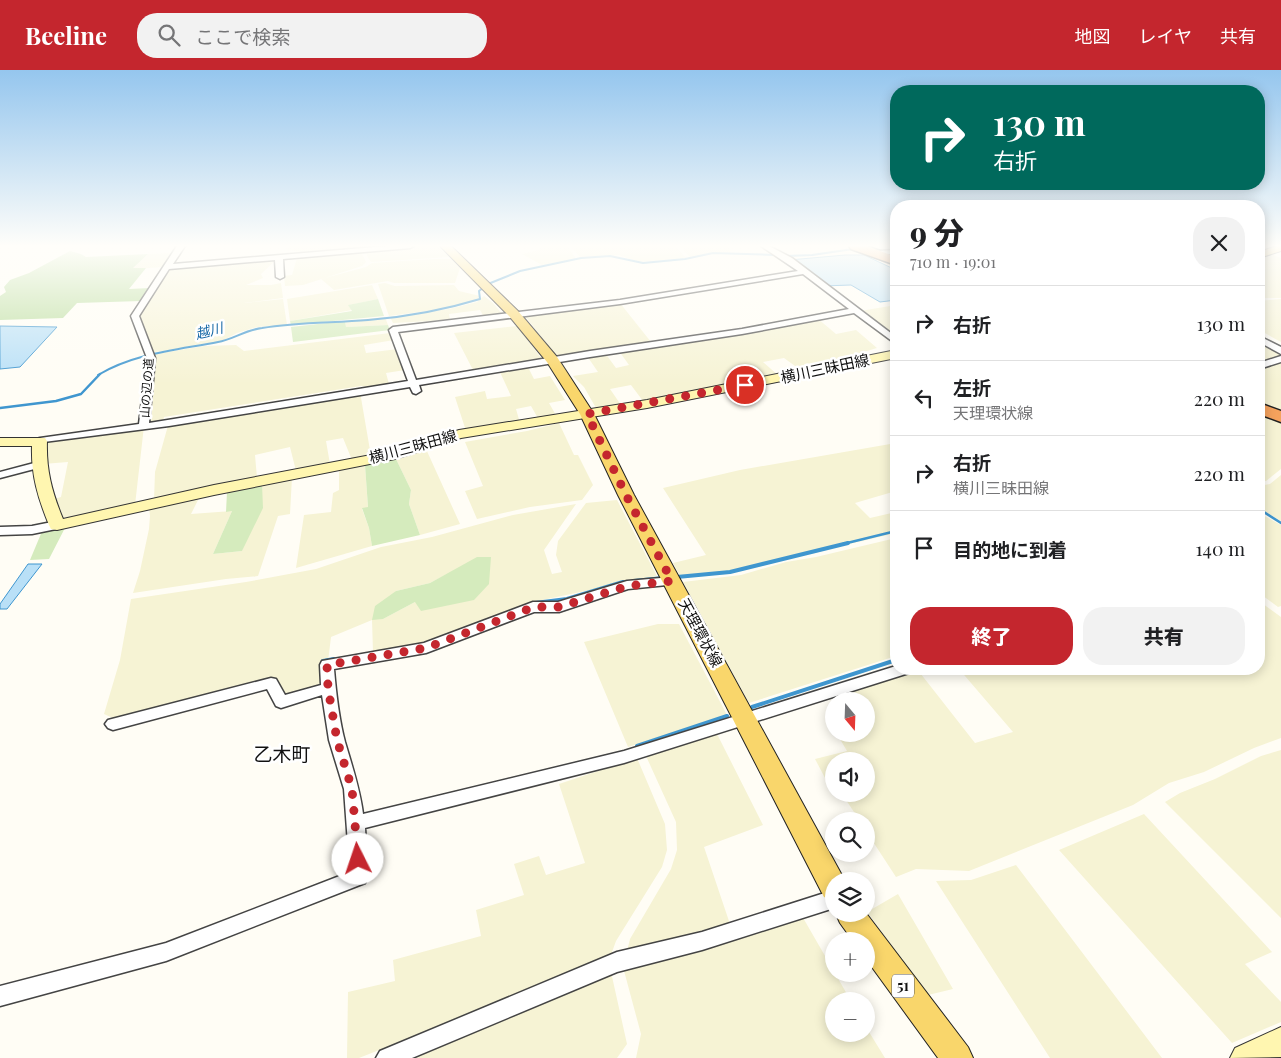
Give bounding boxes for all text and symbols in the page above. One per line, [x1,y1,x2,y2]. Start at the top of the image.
search box [137,13,487,58]
text: Beeline [25,19,107,51]
icon: search [155,21,183,49]
text: ここで検索 [195,23,290,49]
text: 地図 [1075,24,1111,48]
text: レイヤ [1139,24,1192,48]
text: 共有 [1220,24,1256,48]
text: 130 m [993,98,1086,145]
icon: right [910,105,975,170]
text: 右折 [993,145,1037,175]
text: 9 分 [910,212,964,252]
button: close [1193,217,1245,269]
text: 710 m · 19:01 [910,251,996,272]
icon: right [910,309,938,337]
text: 130 m [1197,310,1245,336]
text: 右折 [953,311,991,337]
water label: 越川 [193,317,227,343]
street label: 横川三昧田線 [779,349,871,387]
street label: 山の辺の道 [136,357,156,418]
pin [724,364,766,406]
icon: arrive [731,371,759,399]
text: 左折 [953,374,991,400]
icon: left [910,384,938,412]
text: 220 m [1194,385,1245,411]
text: 天理環状線 [953,402,1033,423]
street label: 横川三昧田線 [367,425,459,467]
text: 右折 [953,449,991,475]
icon: right [910,459,938,487]
text: 220 m [1194,460,1245,486]
text: 横川三昧田線 [953,477,1049,498]
icon: arrive [910,534,938,562]
text: 140 m [1196,535,1245,561]
text: 目的地に到着 [953,536,1067,562]
street label: 天理環状線 [674,595,727,670]
button: 終了 [910,607,1073,665]
button: 共有 [1083,607,1245,665]
north arrow [825,692,875,742]
map controls [825,692,875,1042]
district label: 乙木町 [253,740,311,766]
button: sound [825,752,875,802]
button: search [825,812,875,862]
position arrow [331,832,383,884]
button: layers [825,872,875,922]
button: + [825,932,875,982]
road number: 51 [892,974,914,998]
button: − [825,992,875,1042]

